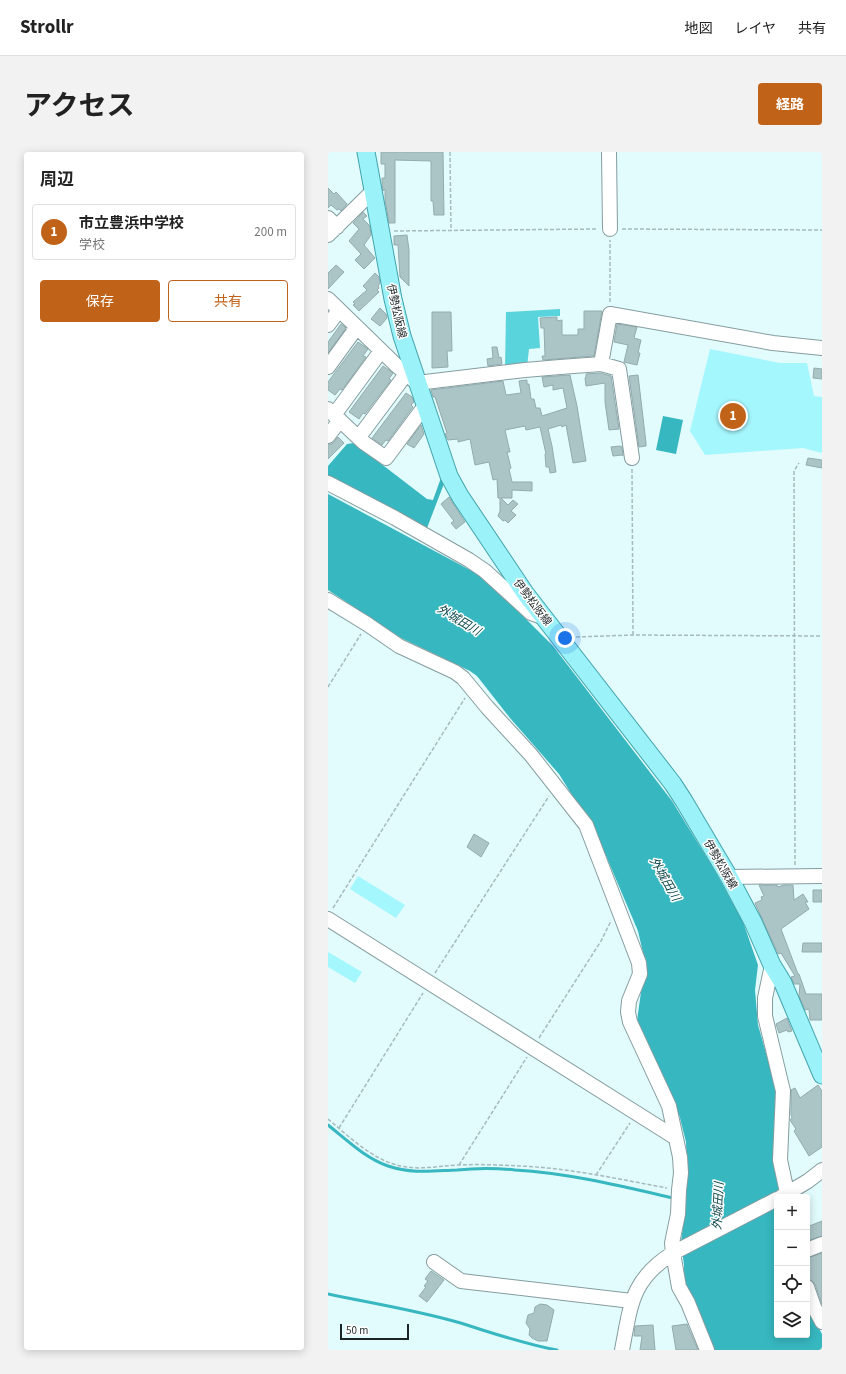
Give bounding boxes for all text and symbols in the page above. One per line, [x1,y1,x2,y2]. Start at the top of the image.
text: Strollr [20,14,74,41]
text: 地図 [684,19,712,39]
text: レイヤ [734,19,776,39]
text: 共有 [798,19,826,39]
button: 経路 [758,83,822,125]
text: アクセス [24,86,135,126]
text: 周辺 [40,168,74,192]
text: 市立豊浜中学校 [79,213,184,234]
text: 1 [51,223,57,241]
text: 200 m [254,223,287,241]
text: 学校 [79,236,105,254]
button: 保存 [40,280,160,322]
button: 共有 [168,280,288,322]
street label: 伊勢松阪線 [383,283,410,340]
pin: 1 [720,401,746,431]
street label: 伊勢松阪線 [510,576,555,629]
water label: 外城田川 [434,601,485,641]
your location [555,628,575,648]
street label: 伊勢松阪線 [700,837,741,892]
water label: 外城田川 [645,854,685,906]
water label: 外城田川 [709,1180,728,1230]
map controls [774,1194,810,1338]
button: + [774,1194,810,1230]
button: − [774,1230,810,1266]
button: locate [774,1266,810,1302]
button: layers [774,1302,810,1338]
scale bar [340,1322,409,1341]
text: 50 m [346,1323,368,1338]

